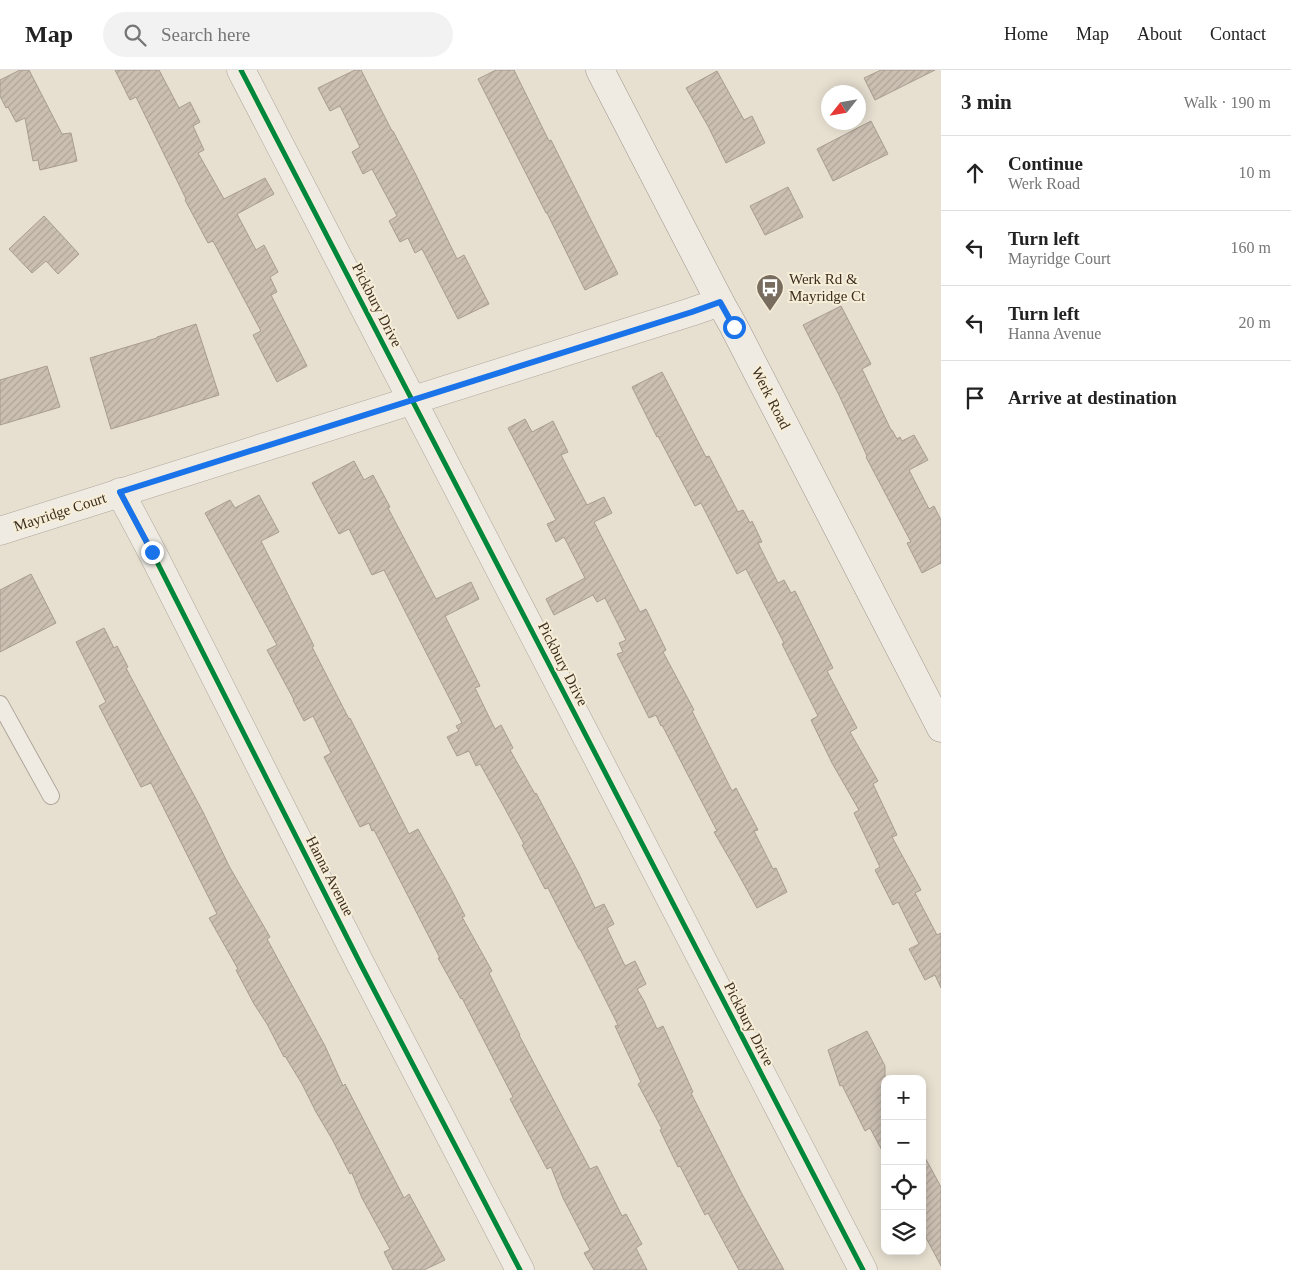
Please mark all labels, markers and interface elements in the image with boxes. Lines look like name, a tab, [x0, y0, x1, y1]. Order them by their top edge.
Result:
search box	[103, 12, 453, 57]
text: Map	[25, 21, 73, 47]
icon: search	[121, 21, 149, 49]
text: Search here	[161, 24, 250, 45]
text: Home	[1004, 24, 1048, 44]
text: Map	[1076, 24, 1109, 44]
text: About	[1137, 24, 1182, 44]
text: Contact	[1210, 24, 1266, 44]
north arrow	[821, 85, 866, 130]
text: 3 min	[961, 90, 1012, 114]
text: Walk · 190 m	[1184, 94, 1271, 111]
text: Continue	[1008, 153, 1083, 174]
icon: ahead	[961, 159, 989, 187]
text: 10 m	[1239, 164, 1271, 181]
text: Werk Road	[1008, 175, 1080, 192]
text: Turn left	[1008, 228, 1080, 249]
icon: left	[961, 234, 989, 262]
text: 160 m	[1231, 239, 1271, 256]
text: Mayridge Court	[1008, 250, 1111, 267]
street label: Pickbury Drive	[349, 260, 405, 350]
place label: Werk Rd & Mayridge Ct	[789, 271, 866, 304]
bus stop icon: Werk Rd & Mayridge Ct	[755, 273, 785, 312]
text: Turn left	[1008, 303, 1080, 324]
icon: left	[961, 309, 989, 337]
text: 20 m	[1239, 314, 1271, 331]
route start	[723, 316, 746, 339]
text: Hanna Avenue	[1008, 325, 1101, 342]
street label: Werk Road	[749, 364, 794, 432]
icon: arrive	[961, 384, 989, 412]
text: Arrive at destination	[1008, 387, 1177, 408]
street label: Mayridge Court	[12, 489, 109, 534]
route end	[141, 541, 164, 564]
street label: Pickbury Drive	[535, 619, 591, 709]
street label: Hanna Avenue	[303, 833, 357, 919]
street label: Pickbury Drive	[721, 979, 777, 1069]
map controls	[881, 1075, 926, 1255]
button: +	[881, 1075, 926, 1120]
button: −	[881, 1120, 926, 1165]
button: locate	[881, 1165, 926, 1210]
button: layers	[881, 1210, 926, 1255]

